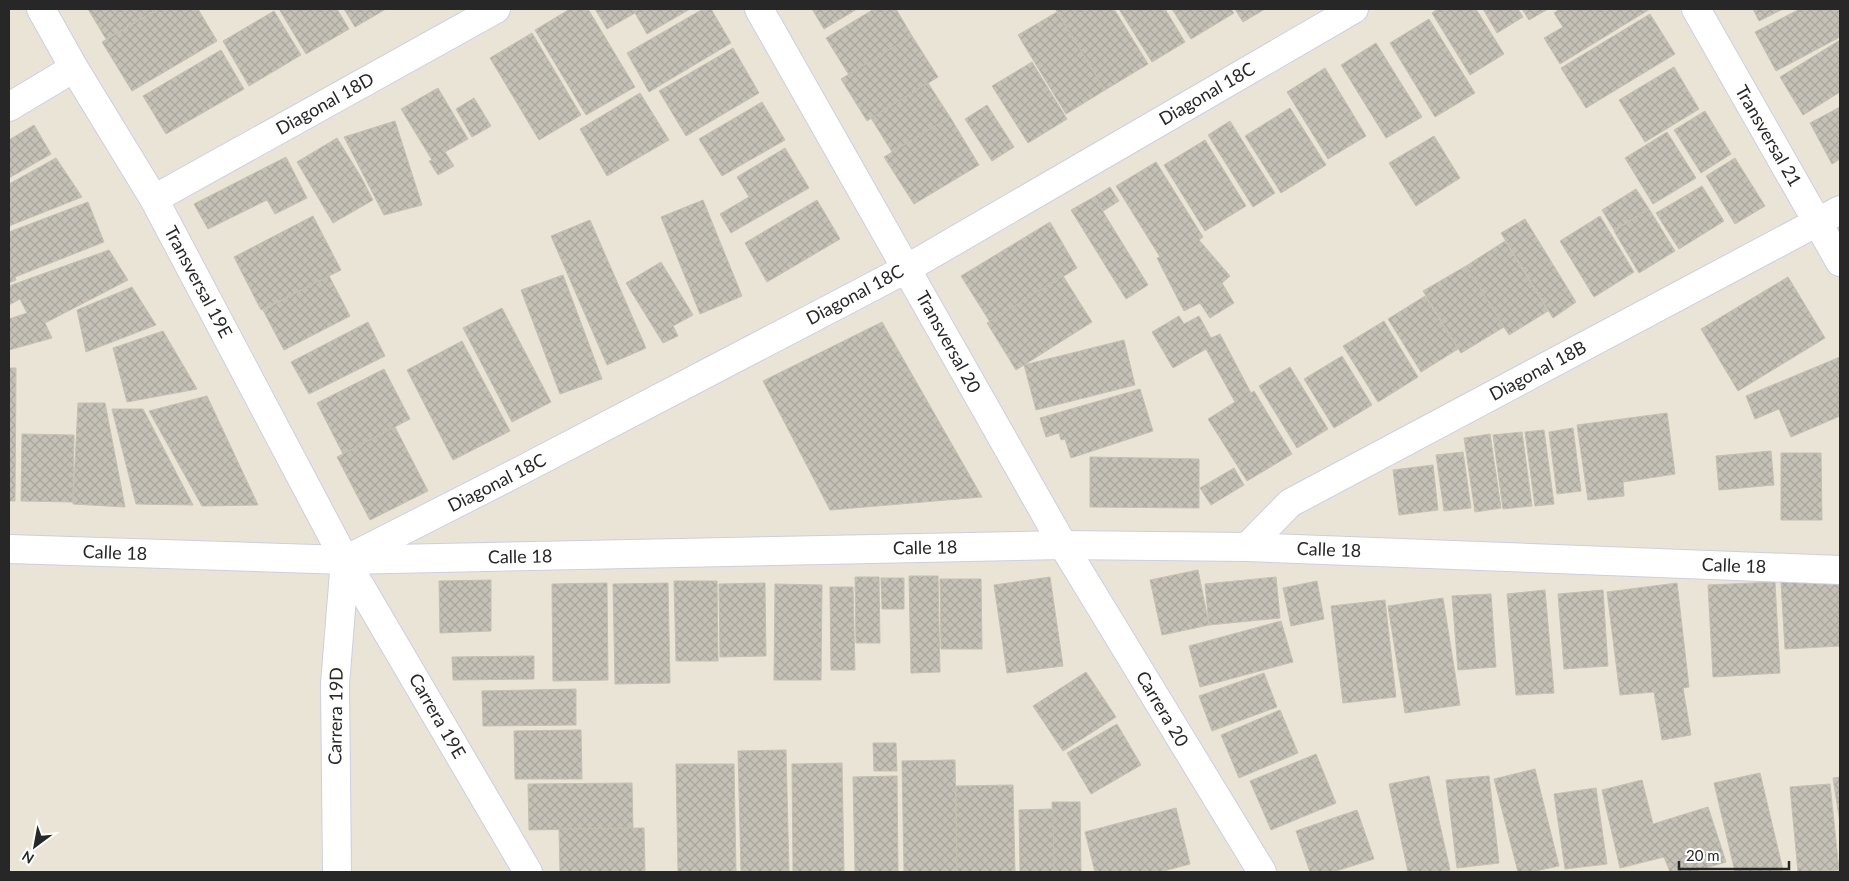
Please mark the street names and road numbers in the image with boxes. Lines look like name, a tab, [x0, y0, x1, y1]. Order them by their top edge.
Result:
street label: Diagonal 18C	[1155, 57, 1258, 129]
street label: Diagonal 18D	[272, 67, 377, 139]
street label: Transversal 21	[1731, 81, 1807, 190]
street label: Transversal 19E	[160, 222, 238, 341]
street label: Diagonal 18C	[802, 259, 907, 329]
street label: Transversal 20	[912, 287, 986, 396]
street label: Diagonal 18B	[1485, 335, 1590, 405]
street label: Diagonal 18C	[444, 448, 549, 516]
street label: Calle 18	[893, 535, 957, 559]
street label: Calle 18	[1296, 537, 1362, 561]
street label: Calle 18	[82, 540, 148, 564]
street label: Calle 18	[488, 544, 552, 568]
street label: Calle 18	[1701, 553, 1767, 577]
street label: Carrera 19D	[323, 667, 347, 765]
street label: Carrera 20	[1132, 667, 1194, 750]
street label: Carrera 19E	[405, 669, 471, 762]

